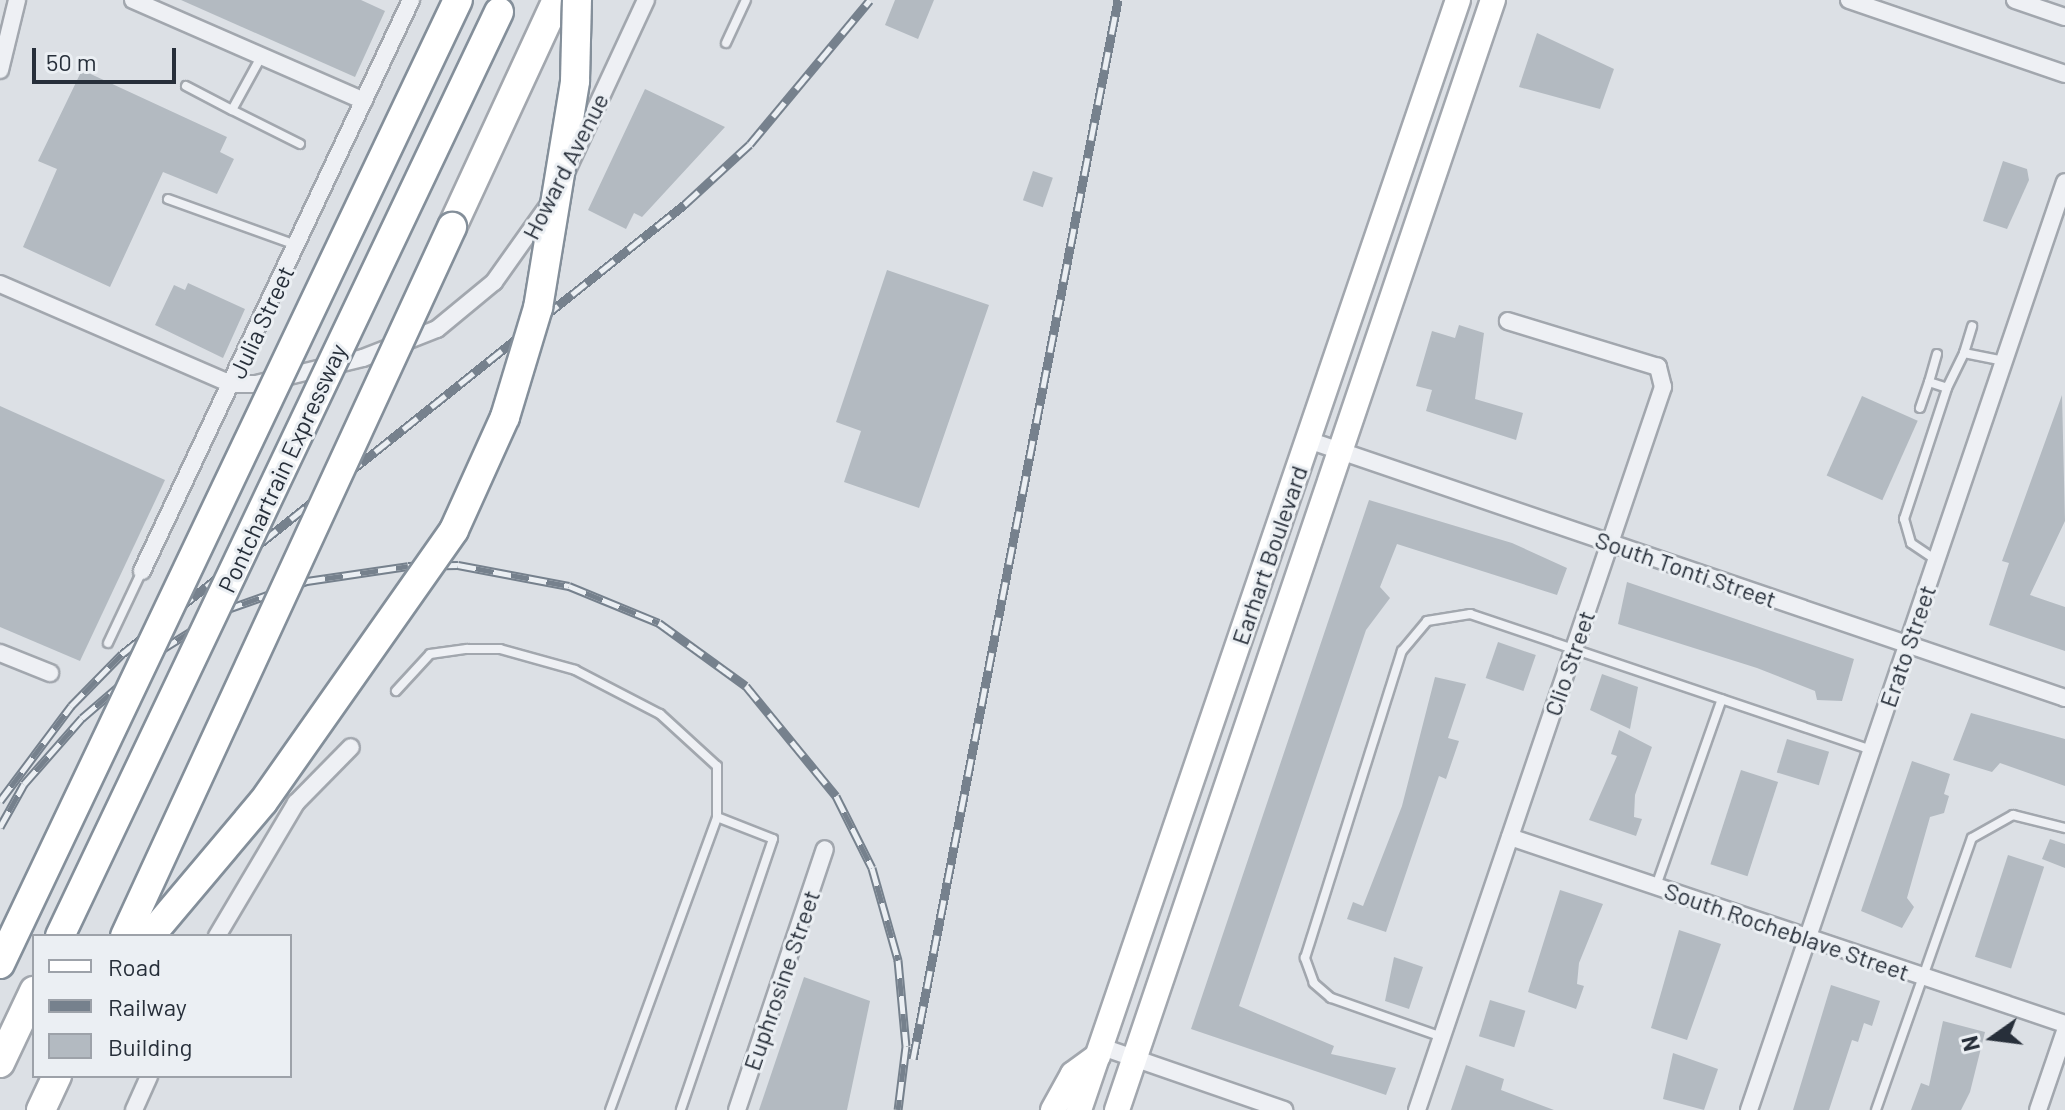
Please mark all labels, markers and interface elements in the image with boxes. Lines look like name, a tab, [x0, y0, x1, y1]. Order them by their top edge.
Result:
scale bar	[36, 32, 180, 82]
text: 50 m	[46, 47, 97, 76]
street label: Howard Avenue	[516, 88, 614, 244]
street label: Julia Street	[222, 261, 300, 383]
street label: Pontchartrain Expressway	[212, 339, 352, 597]
street label: Earhart Boulevard	[1225, 462, 1313, 648]
street label: South Tonti Street	[1592, 525, 1780, 613]
street label: Erato Street	[1873, 581, 1941, 711]
street label: Clio Street	[1538, 606, 1600, 720]
street label: South Rocheblave Street	[1661, 876, 1913, 986]
street label: Euphrosine Street	[737, 886, 825, 1074]
legend	[32, 934, 292, 1078]
text: Road	[108, 952, 161, 981]
text: Railway	[108, 992, 187, 1021]
north arrow	[1953, 998, 2033, 1078]
text: Building	[108, 1032, 192, 1061]
text: N	[1955, 1034, 1984, 1054]

